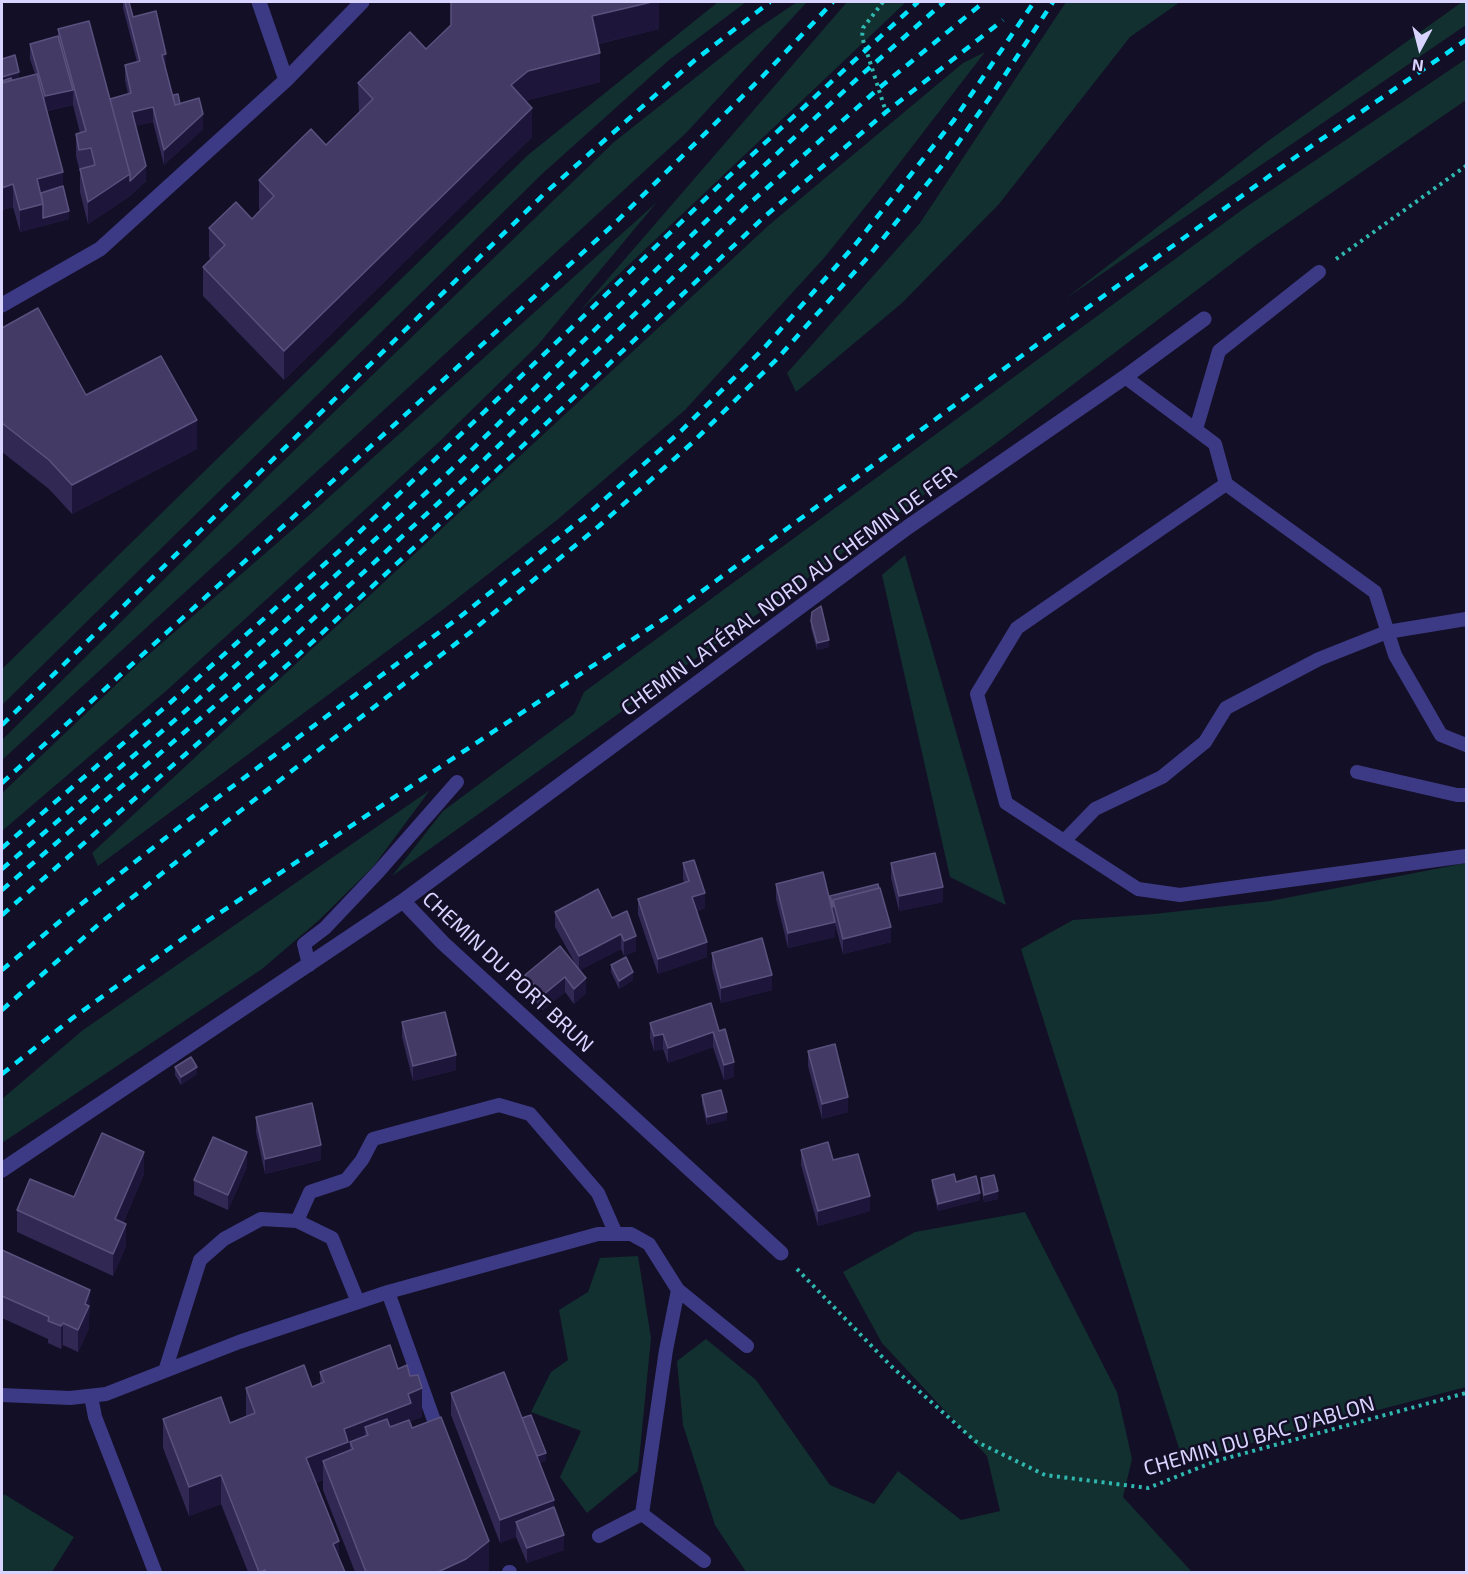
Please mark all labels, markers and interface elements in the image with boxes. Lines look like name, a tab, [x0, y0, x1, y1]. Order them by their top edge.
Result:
north arrow	[1390, 18, 1450, 78]
text: N	[1411, 56, 1425, 76]
street label: CHEMIN LATÉRAL NORD AU CHEMIN DE FER	[616, 461, 962, 721]
street label: CHEMIN DU PORT BRUN	[417, 886, 599, 1058]
street label: CHEMIN DU BAC D'ABLON	[1140, 1391, 1378, 1481]

